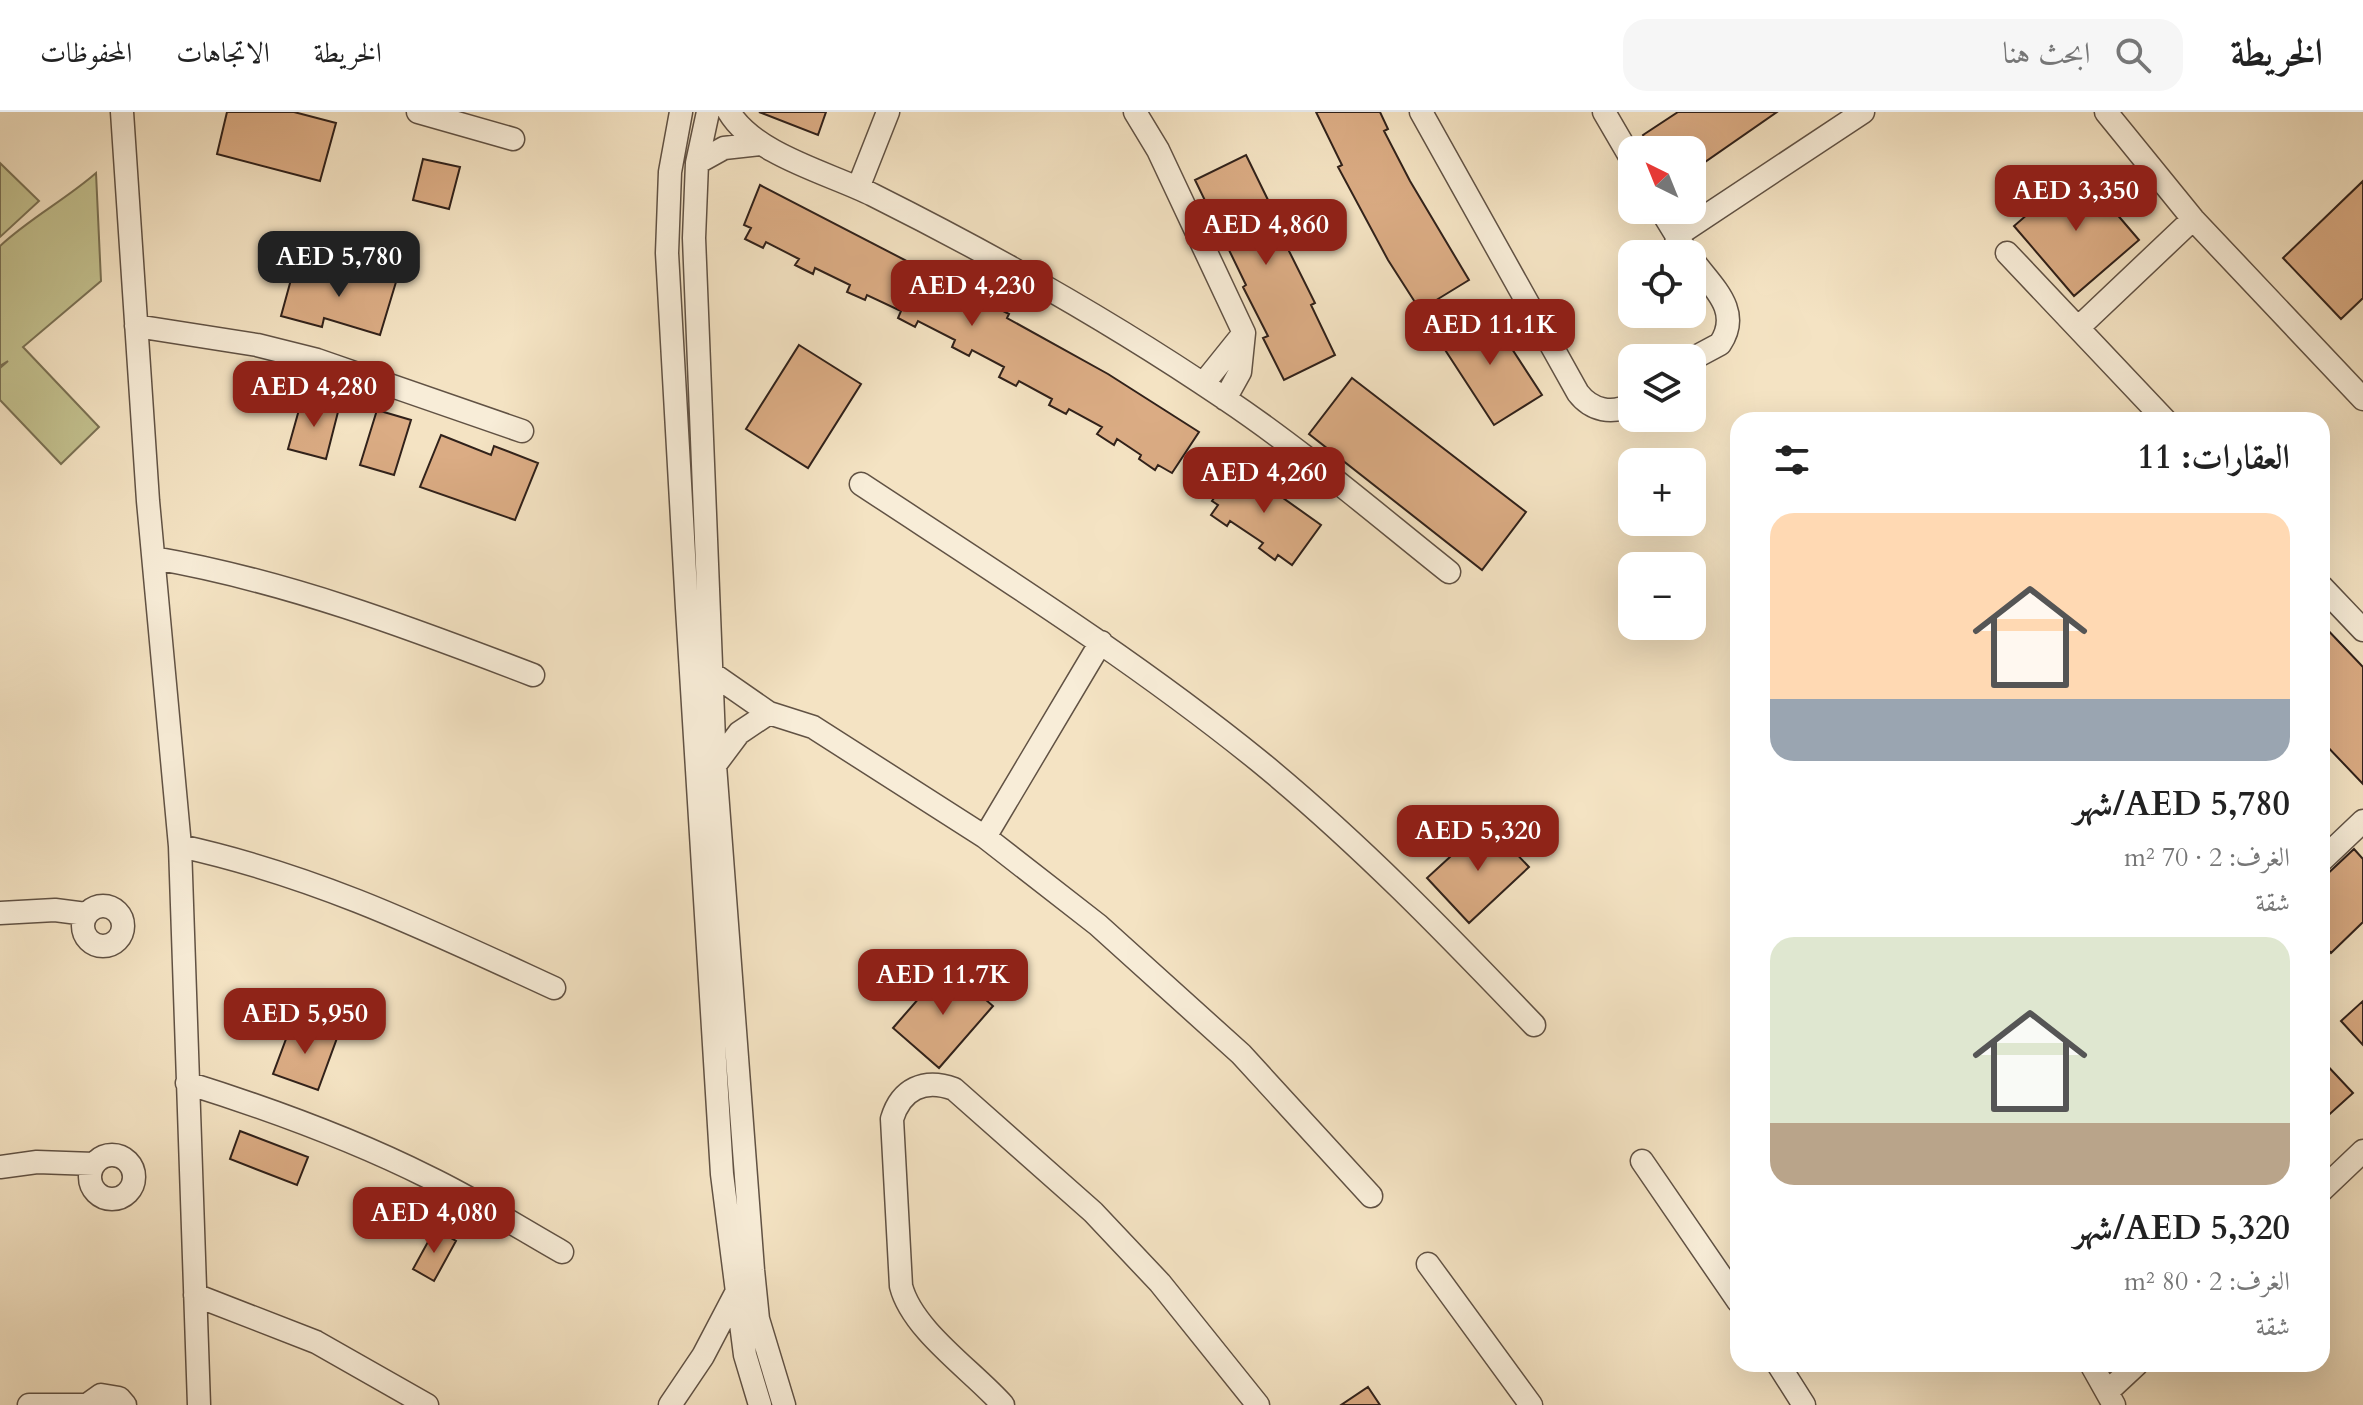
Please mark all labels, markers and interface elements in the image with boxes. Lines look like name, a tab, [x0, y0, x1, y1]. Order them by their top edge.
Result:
search box	[1623, 19, 2183, 91]
text: الخريطة	[2231, 27, 2323, 79]
text: ابحث هنا	[2002, 33, 2091, 74]
icon: search	[2111, 33, 2155, 77]
text: المحفوظات	[40, 34, 132, 72]
text: الاتجاهات	[176, 34, 270, 72]
text: الخريطة	[314, 34, 382, 72]
north arrow	[1618, 136, 1706, 224]
map controls	[1618, 136, 1706, 640]
pin: AED 3,350	[1984, 165, 2168, 233]
text: AED 3,350	[2013, 173, 2139, 208]
pin: AED 4,860	[1174, 199, 1358, 267]
text: AED 4,860	[1203, 207, 1329, 242]
pin: AED 5,780	[247, 231, 431, 299]
text: AED 5,780	[276, 239, 402, 274]
button: locate	[1618, 240, 1706, 328]
pin: AED 4,230	[880, 260, 1064, 328]
text: AED 4,230	[909, 268, 1035, 303]
pin: AED 11.1K	[1398, 299, 1582, 367]
text: AED 11.1K	[1423, 307, 1557, 342]
button: layers	[1618, 344, 1706, 432]
pin: AED 4,280	[222, 361, 406, 429]
text: AED 4,280	[251, 369, 377, 404]
text: العقارات: 11	[2137, 434, 2290, 480]
icon: filters	[1770, 438, 1814, 482]
pin: AED 4,260	[1172, 447, 1356, 515]
button: +	[1618, 448, 1706, 536]
text: AED 4,260	[1201, 455, 1327, 490]
button: −	[1618, 552, 1706, 640]
icon: home	[1958, 565, 2102, 709]
text: AED 5,780/شهر	[2074, 781, 2290, 827]
pin: AED 5,320	[1386, 805, 1570, 873]
text: AED 5,320	[1415, 813, 1541, 848]
text: الغرف: 2 · 70 m²	[2124, 840, 2290, 875]
text: شقة	[2256, 885, 2290, 920]
pin: AED 11.7K	[851, 949, 1035, 1017]
text: AED 11.7K	[876, 957, 1010, 992]
pin: AED 5,950	[213, 988, 397, 1056]
icon: home	[1958, 989, 2102, 1133]
text: AED 5,950	[242, 996, 368, 1031]
pin: AED 4,080	[342, 1187, 526, 1255]
text: AED 4,080	[371, 1195, 497, 1230]
text: AED 5,320/شهر	[2074, 1205, 2290, 1251]
text: الغرف: 2 · 80 m²	[2124, 1264, 2290, 1299]
text: شقة	[2256, 1309, 2290, 1344]

